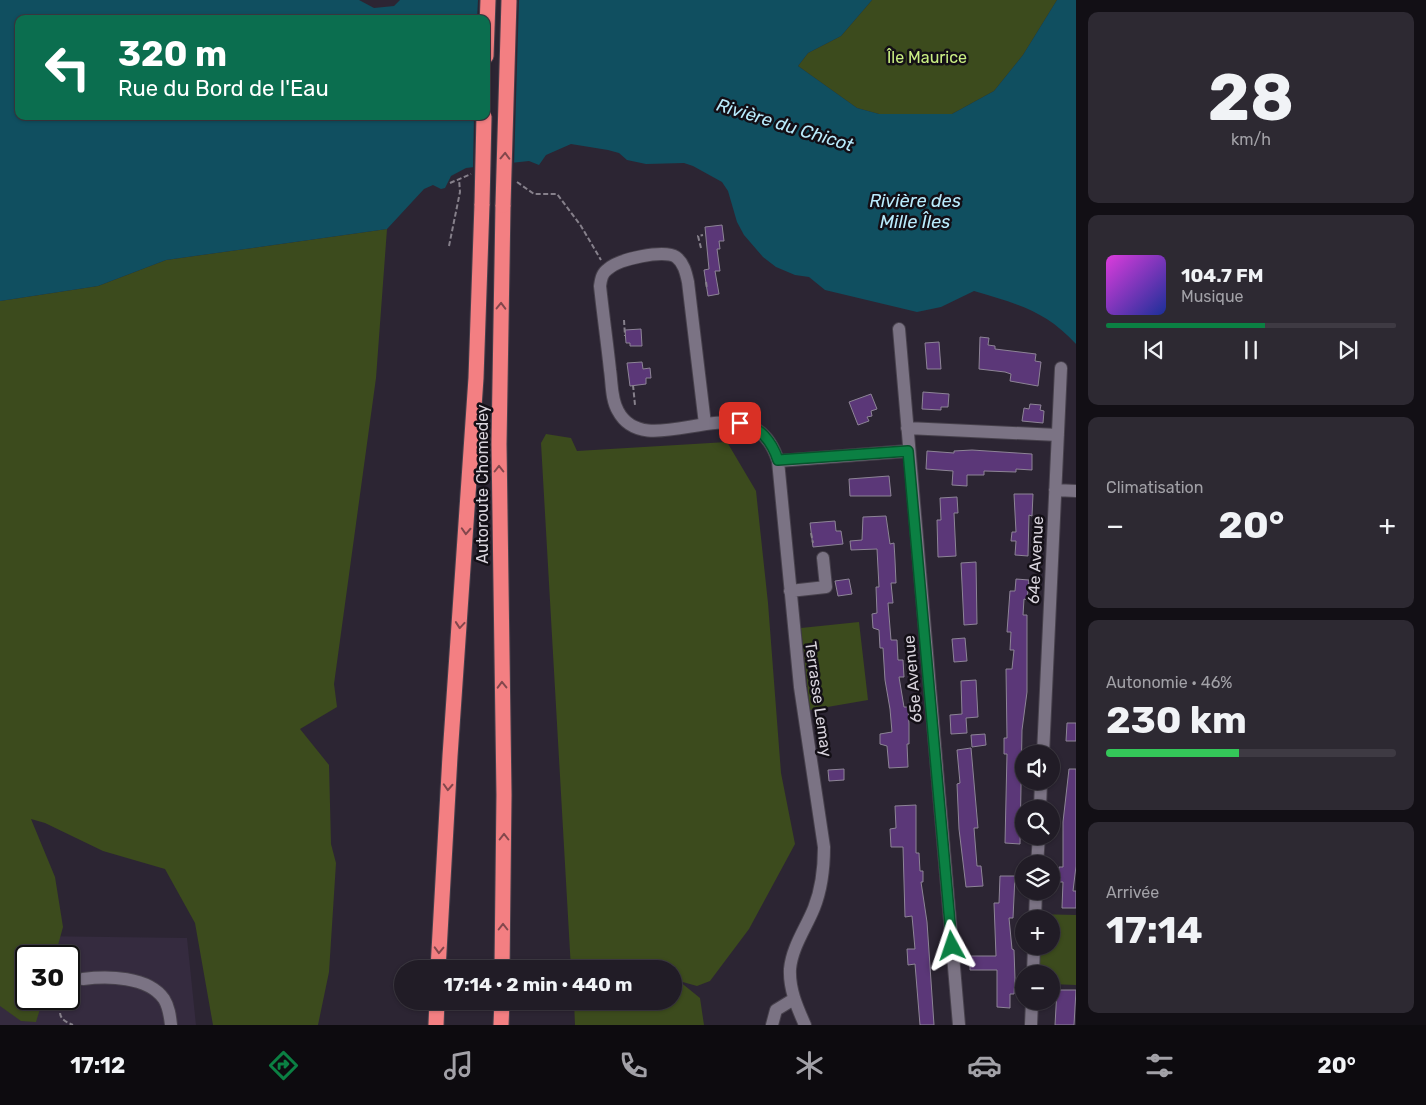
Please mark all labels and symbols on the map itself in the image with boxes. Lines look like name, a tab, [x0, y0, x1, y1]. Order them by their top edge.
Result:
park label: Île Maurice	[886, 48, 967, 67]
water label: Rivière du Chicot	[714, 94, 857, 157]
one-way arrow	[499, 152, 510, 160]
water label: Rivière des Mille Îles	[869, 190, 961, 233]
one-way arrow	[496, 302, 506, 310]
pin	[719, 402, 761, 444]
street label: Autoroute Chomedey	[473, 404, 492, 564]
one-way arrow	[494, 464, 504, 472]
street label: 64e Avenue	[1024, 516, 1047, 605]
one-way arrow	[461, 528, 472, 536]
one-way arrow	[454, 621, 465, 629]
street label: 65e Avenue	[899, 634, 926, 723]
street label: Terrasse Lemay	[801, 640, 836, 758]
one-way arrow	[497, 681, 507, 689]
one-way arrow	[443, 784, 454, 792]
one-way arrow	[498, 833, 509, 841]
position arrow	[925, 919, 977, 971]
one-way arrow	[498, 923, 508, 931]
speed limit sign: 30	[15, 945, 80, 1010]
one-way arrow	[434, 946, 445, 954]

